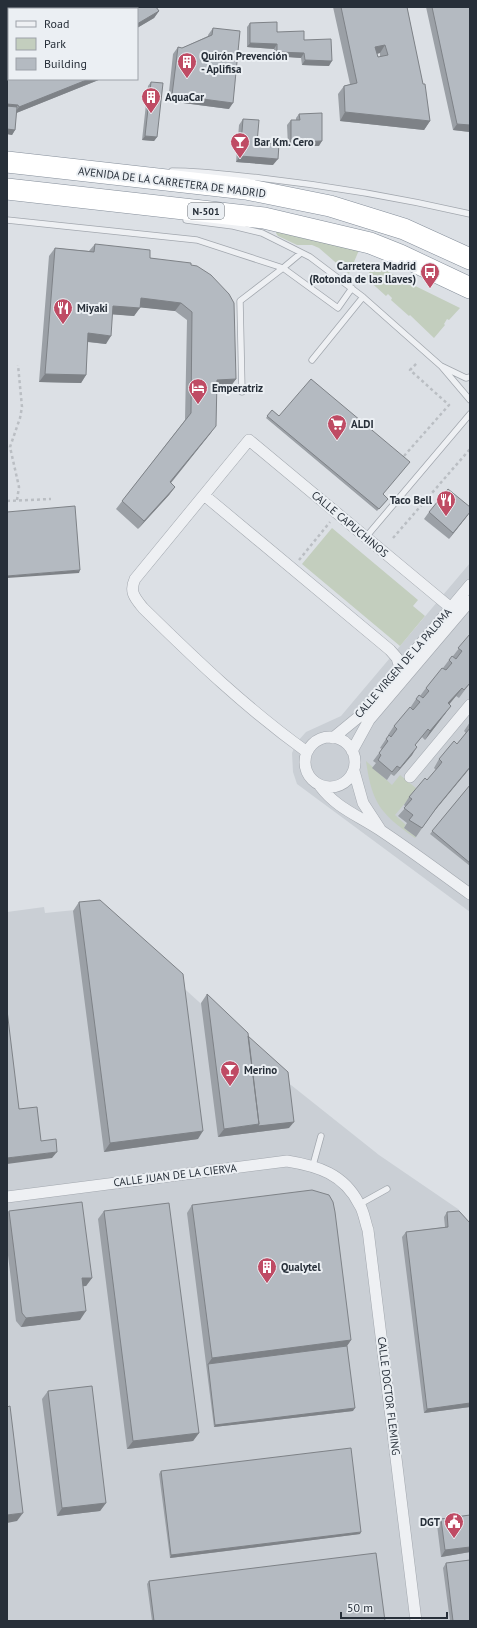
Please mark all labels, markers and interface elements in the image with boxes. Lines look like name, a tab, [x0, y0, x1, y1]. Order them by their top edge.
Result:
legend	[8, 8, 138, 80]
text: Road	[44, 16, 69, 31]
text: Park	[44, 36, 66, 51]
place label: Quirón Prevención - Aplifisa	[201, 49, 287, 76]
building icon: Quirón Prevención - Aplifisa	[176, 51, 198, 79]
text: Building	[44, 56, 87, 71]
building icon: AquaCar	[140, 86, 162, 114]
place label: AquaCar	[165, 90, 204, 104]
bar icon: Bar Km. Cero	[229, 131, 251, 159]
place label: Bar Km. Cero	[254, 135, 314, 149]
street label: AVENIDA DE LA CARRETERA DE MADRID	[77, 164, 267, 200]
road number: N-501	[188, 203, 224, 219]
place label: Carretera Madrid (Rotonda de las llaves)	[309, 259, 416, 286]
bus stop icon: Carretera Madrid (Rotonda de las llaves)	[419, 261, 441, 289]
restaurant icon: Miyaki	[52, 297, 74, 325]
place label: Miyaki	[77, 301, 108, 315]
hotel icon: Emperatriz	[187, 377, 209, 405]
place label: Emperatriz	[212, 381, 263, 395]
supermarket icon: ALDI	[326, 413, 348, 441]
place label: ALDI	[351, 417, 374, 431]
street label: CALLE CAPUCHINOS	[309, 488, 391, 560]
restaurant icon: Taco Bell	[435, 489, 457, 517]
place label: Taco Bell	[390, 493, 433, 507]
street label: CALLE VIRGEN DE LA PALOMA	[351, 605, 455, 721]
bar icon: Merino	[219, 1059, 241, 1087]
place label: Merino	[244, 1063, 277, 1077]
street label: CALLE JUAN DE LA CIERVA	[113, 1160, 238, 1190]
building icon: Qualytel	[256, 1256, 278, 1284]
place label: Qualytel	[281, 1260, 321, 1274]
street label: CALLE DOCTOR FLEMING	[375, 1336, 403, 1456]
public building icon: DGT	[443, 1511, 465, 1539]
place label: DGT	[420, 1515, 441, 1529]
scale bar	[341, 1594, 447, 1620]
text: 50 m	[347, 1600, 373, 1615]

